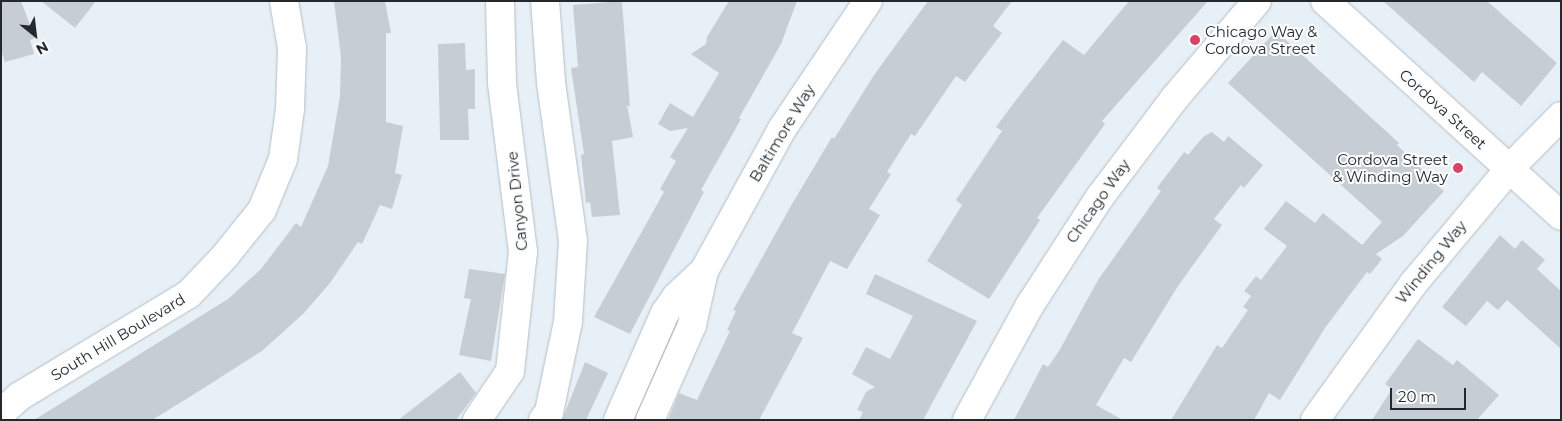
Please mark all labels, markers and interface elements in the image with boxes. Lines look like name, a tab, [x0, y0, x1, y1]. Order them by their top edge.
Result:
north arrow	[10, 10, 60, 60]
place label: Chicago Way & Cordova Street	[1205, 22, 1317, 57]
marker: Chicago Way & Cordova Street	[1189, 34, 1201, 46]
text: N	[33, 38, 52, 59]
street label: Cordova Street	[1396, 65, 1490, 153]
street label: Baltimore Way	[746, 81, 818, 185]
street label: Canyon Drive	[503, 150, 531, 252]
place label: Cordova Street & Winding Way	[1332, 150, 1448, 185]
street label: Chicago Way	[1062, 156, 1134, 246]
marker: Cordova Street & Winding Way	[1452, 162, 1464, 174]
street label: Winding Way	[1392, 217, 1470, 307]
street label: South Hill Boulevard	[48, 290, 188, 384]
scale bar	[1392, 378, 1468, 410]
text: 20 m	[1398, 387, 1436, 406]

